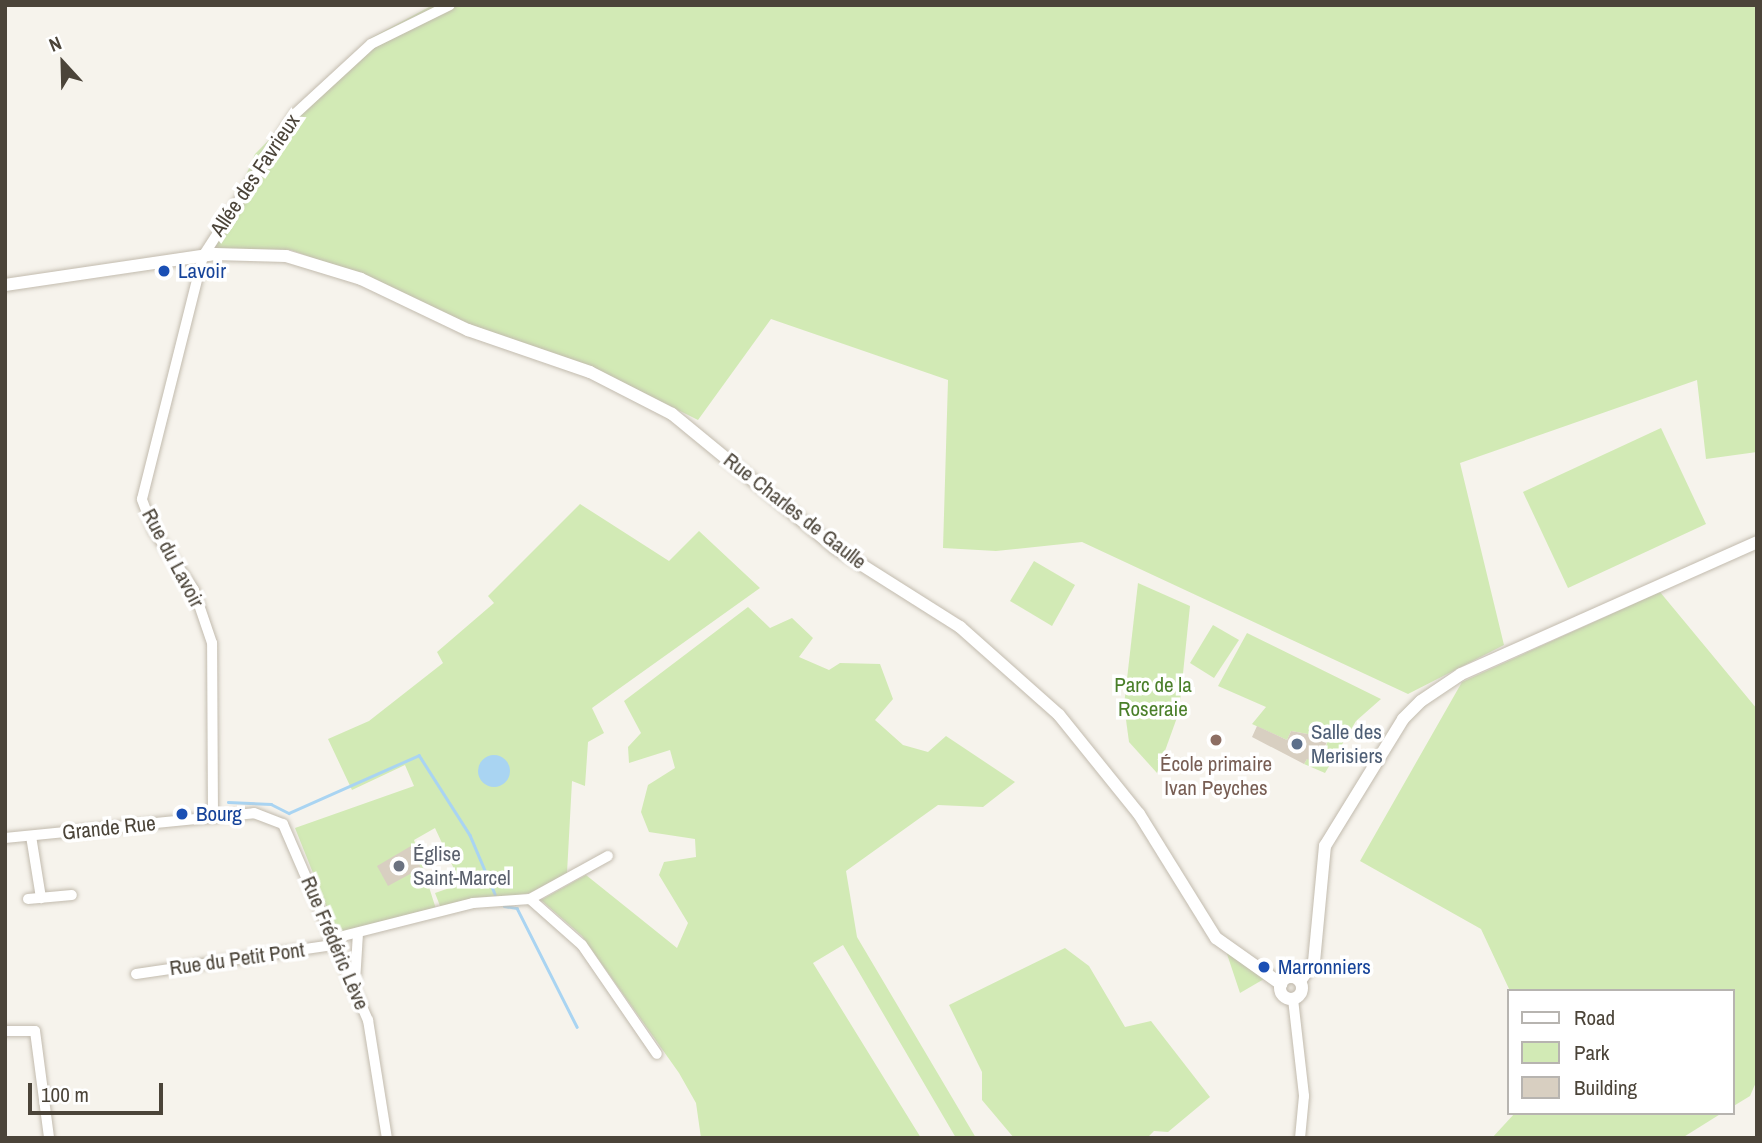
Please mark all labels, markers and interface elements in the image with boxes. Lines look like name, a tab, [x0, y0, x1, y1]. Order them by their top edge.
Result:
north arrow	[28, 28, 98, 98]
text: N	[45, 29, 65, 58]
street label: Allée des Favrieux	[205, 109, 305, 241]
place label: Lavoir	[178, 258, 226, 284]
marker: Lavoir	[156, 263, 172, 279]
street label: Rue Charles de Gaulle	[719, 447, 871, 575]
street label: Rue du Lavoir	[136, 504, 210, 612]
park label: Parc de la Roseraie	[1114, 672, 1192, 722]
place label: Salle des Merisiers	[1311, 719, 1383, 769]
marker: École primaire Ivan Peyches	[1208, 732, 1224, 748]
marker: Salle des Merisiers	[1289, 736, 1305, 752]
place label: École primaire Ivan Peyches	[1160, 751, 1272, 801]
place label: Bourg	[196, 801, 242, 827]
marker: Bourg	[174, 806, 190, 822]
street label: Grande Rue	[61, 811, 157, 845]
place label: Église Saint-Marcel	[413, 841, 511, 891]
marker: Église Saint-Marcel	[391, 858, 407, 874]
street label: Rue Frédéric Lève	[296, 872, 374, 1014]
street label: Rue du Petit Pont	[168, 937, 306, 981]
place label: Marronniers	[1278, 954, 1371, 980]
marker: Marronniers	[1256, 959, 1272, 975]
legend	[1506, 989, 1734, 1115]
text: Road	[1574, 1003, 1615, 1032]
text: Park	[1574, 1038, 1609, 1067]
scale bar	[32, 1070, 166, 1114]
text: Building	[1574, 1073, 1637, 1102]
text: 100 m	[41, 1080, 89, 1109]

